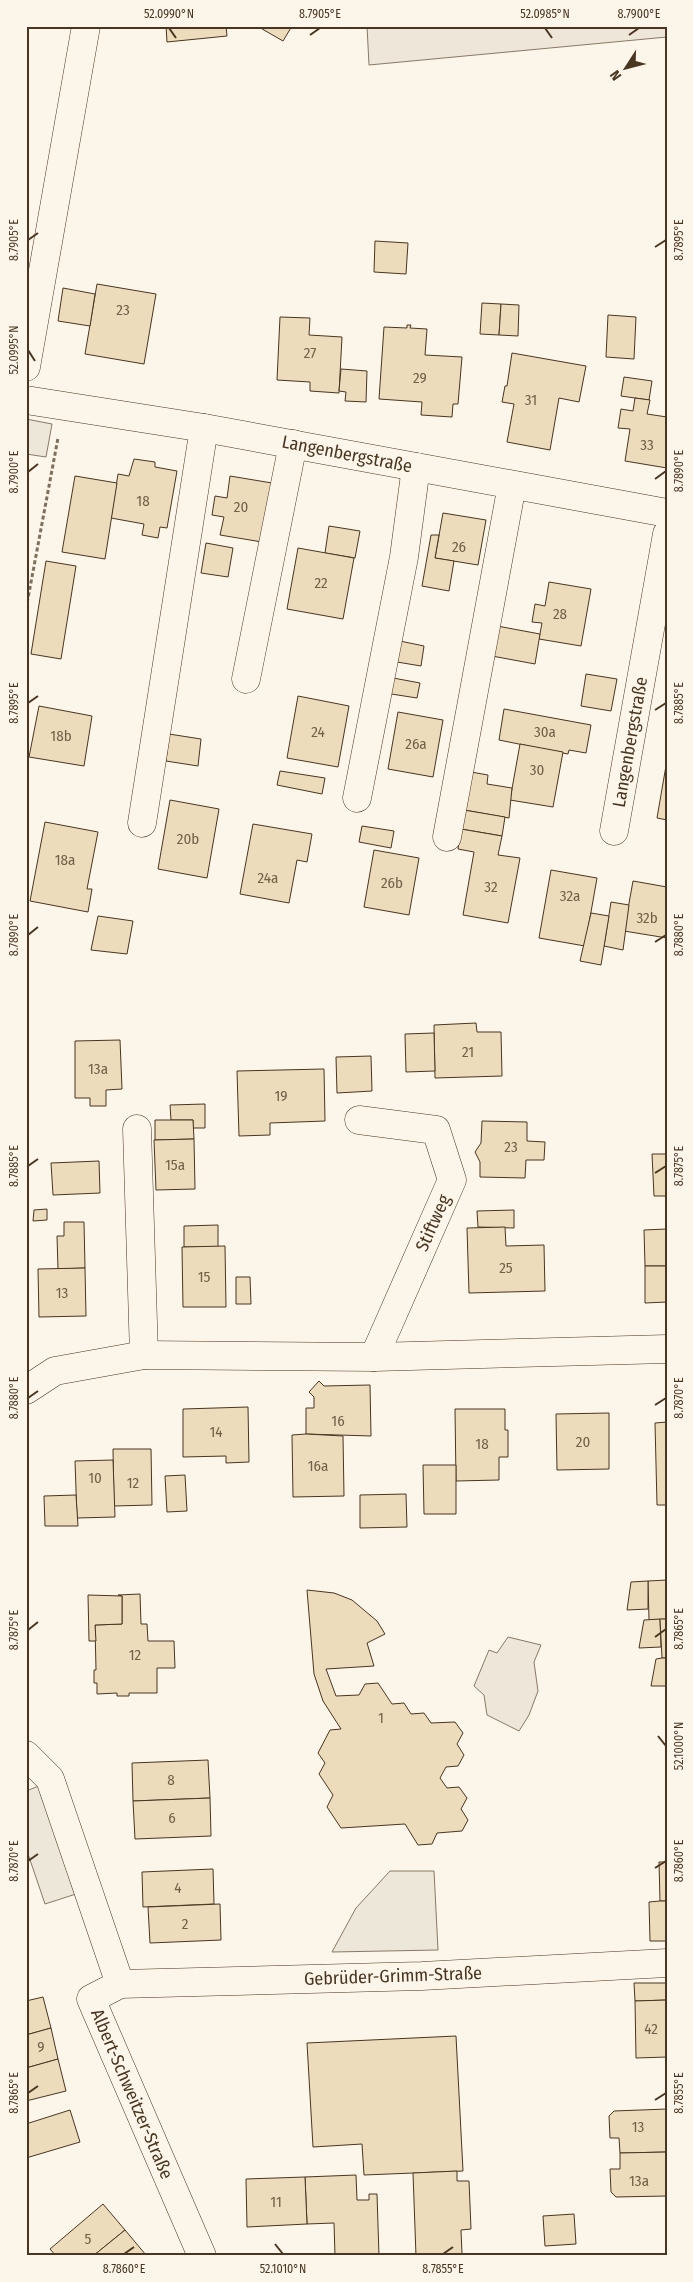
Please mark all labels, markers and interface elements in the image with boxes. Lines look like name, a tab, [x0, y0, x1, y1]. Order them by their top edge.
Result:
text: 52.0990°N	[144, 7, 194, 21]
text: 8.7905°E	[299, 7, 341, 21]
text: 52.0985°N	[520, 7, 570, 21]
text: 8.7900°E	[618, 7, 661, 21]
north arrow	[600, 42, 650, 92]
text: N	[607, 67, 625, 84]
text: 8.7905°E	[7, 219, 21, 261]
text: 8.7895°E	[672, 219, 686, 261]
house number: 23	[116, 301, 130, 319]
text: 52.0995°N	[7, 325, 21, 375]
house number: 27	[304, 344, 316, 362]
house number: 29	[413, 369, 427, 387]
house number: 31	[525, 391, 537, 409]
street label: Langenbergstraße	[280, 431, 414, 477]
house number: 33	[640, 436, 654, 454]
text: 8.7890°E	[672, 449, 686, 492]
text: 8.7900°E	[7, 450, 21, 493]
house number: 18	[136, 492, 150, 510]
house number: 20	[234, 498, 248, 516]
house number: 26	[452, 538, 466, 556]
house number: 22	[314, 574, 328, 592]
house number: 28	[553, 605, 567, 623]
street label: Langenbergstraße	[608, 675, 652, 809]
text: 8.7895°E	[7, 682, 21, 724]
text: 8.7885°E	[672, 682, 686, 724]
house number: 24	[311, 723, 325, 741]
house number: 30a	[534, 723, 556, 741]
house number: 18b	[50, 727, 72, 745]
house number: 26a	[405, 735, 427, 753]
house number: 30	[530, 761, 544, 779]
house number: 20b	[177, 830, 199, 848]
house number: 18a	[55, 851, 75, 869]
house number: 24a	[258, 869, 278, 887]
house number: 26b	[381, 874, 403, 892]
house number: 32	[484, 878, 498, 896]
house number: 32a	[560, 887, 580, 905]
house number: 32b	[636, 909, 658, 927]
text: 8.7890°E	[7, 913, 21, 956]
text: 8.7880°E	[672, 913, 686, 956]
house number: 21	[462, 1043, 474, 1061]
house number: 13a	[88, 1060, 108, 1078]
house number: 19	[274, 1087, 288, 1105]
house number: 23	[504, 1138, 518, 1156]
text: 8.7885°E	[7, 1145, 21, 1187]
text: 8.7875°E	[672, 1145, 686, 1186]
house number: 15a	[165, 1156, 185, 1174]
street label: Stiftweg	[411, 1191, 455, 1255]
house number: 25	[499, 1259, 513, 1277]
house number: 15	[198, 1268, 210, 1286]
house number: 13	[56, 1284, 69, 1302]
text: 8.7880°E	[7, 1376, 21, 1419]
text: 8.7870°E	[672, 1377, 686, 1419]
house number: 16	[331, 1412, 345, 1430]
house number: 14	[209, 1423, 223, 1441]
house number: 20	[576, 1433, 590, 1451]
house number: 18	[475, 1435, 489, 1453]
house number: 16a	[308, 1457, 328, 1475]
house number: 10	[88, 1469, 102, 1487]
house number: 12	[127, 1474, 140, 1492]
text: 8.7865°E	[672, 1608, 686, 1650]
text: 8.7875°E	[7, 1609, 21, 1650]
house number: 12	[129, 1646, 142, 1664]
house number: 1	[378, 1709, 384, 1727]
text: 52.1000°N	[672, 1722, 686, 1770]
house number: 8	[167, 1771, 175, 1789]
house number: 6	[168, 1809, 176, 1827]
text: 8.7860°E	[672, 1839, 686, 1882]
text: 8.7870°E	[7, 1840, 21, 1882]
house number: 4	[174, 1879, 182, 1897]
house number: 2	[182, 1915, 189, 1933]
street label: Gebrüder-Grimm-Straße	[304, 1962, 482, 1990]
street label: Albert-Schweitzer-Straße	[86, 2006, 178, 2182]
house number: 42	[644, 2020, 658, 2038]
house number: 9	[37, 2038, 45, 2056]
text: 8.7865°E	[7, 2072, 21, 2114]
text: 8.7855°E	[672, 2072, 686, 2114]
house number: 13	[632, 2118, 645, 2136]
house number: 13a	[629, 2172, 649, 2190]
house number: 11	[270, 2193, 282, 2211]
house number: 5	[85, 2230, 92, 2248]
text: 8.7860°E	[103, 2262, 146, 2276]
text: 52.1010°N	[260, 2262, 306, 2276]
text: 8.7855°E	[422, 2262, 464, 2276]

